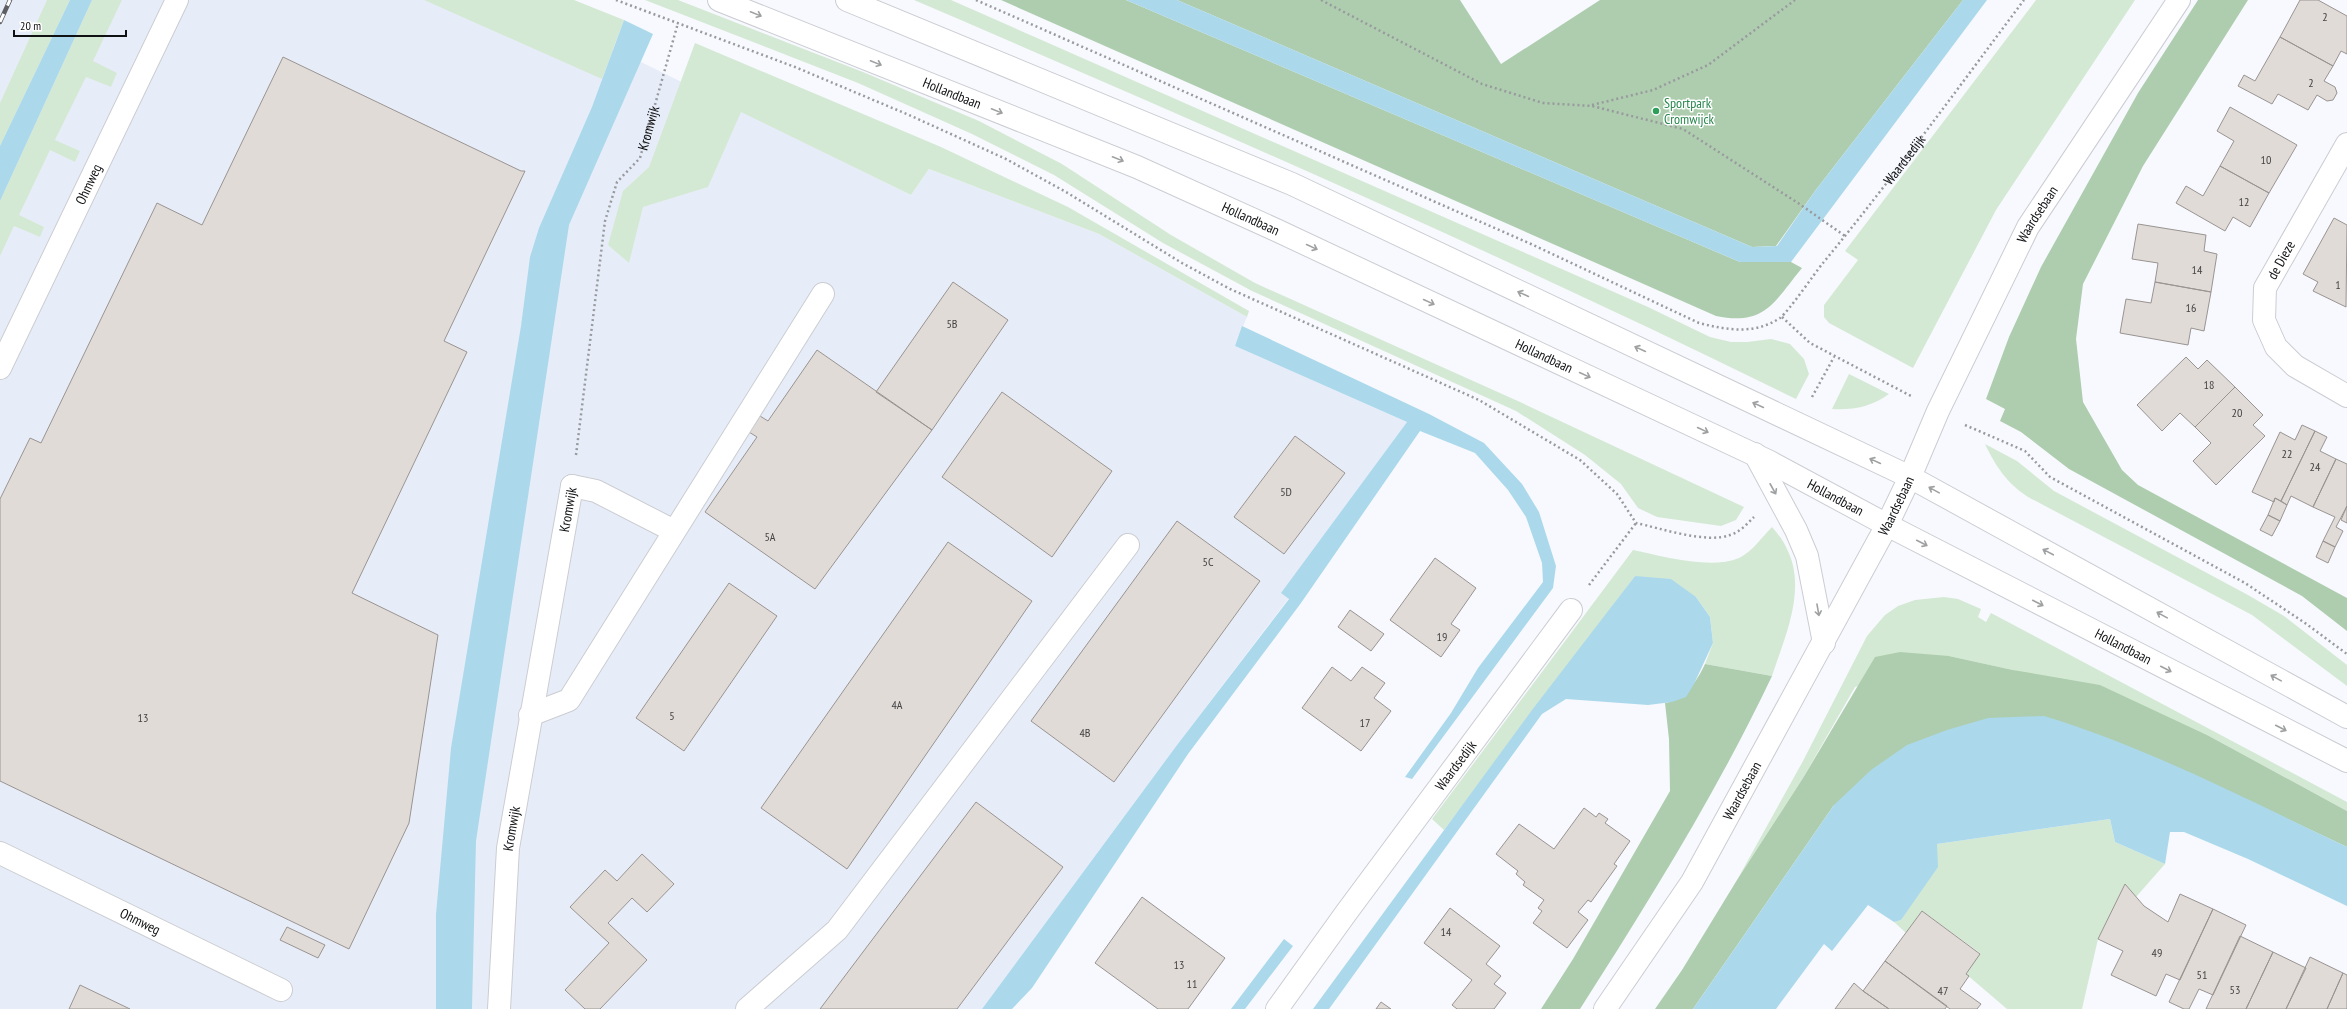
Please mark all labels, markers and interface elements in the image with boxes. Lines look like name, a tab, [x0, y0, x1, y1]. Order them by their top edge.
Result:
house number: 2	[2322, 9, 2328, 24]
one-way arrow	[749, 11, 761, 19]
scale bar	[14, 12, 126, 38]
text: 20 m	[20, 18, 41, 33]
one-way arrow	[870, 59, 882, 67]
street label: Hollandbaan	[920, 73, 984, 113]
house number: 2	[2308, 75, 2314, 90]
place label: Sportpark Cromwijck	[1664, 94, 1715, 128]
street label: Kromwijk	[634, 103, 663, 152]
marker: Sportpark Cromwijck	[1651, 106, 1661, 116]
one-way arrow	[991, 107, 1003, 115]
street label: Waardsedijk	[1880, 131, 1929, 188]
house number: 10	[2261, 152, 2271, 167]
one-way arrow	[1111, 155, 1123, 163]
street label: Ohmweg	[71, 161, 106, 207]
street label: Waardsebaan	[2013, 182, 2062, 246]
house number: 12	[2239, 194, 2249, 209]
street label: Hollandbaan	[1219, 198, 1282, 239]
street label: de Dieze	[2263, 237, 2299, 283]
one-way arrow	[1305, 244, 1317, 251]
house number: 14	[2192, 262, 2203, 277]
house number: 1	[2335, 277, 2341, 292]
one-way arrow	[1517, 290, 1529, 297]
one-way arrow	[1423, 299, 1435, 306]
house number: 16	[2186, 300, 2196, 315]
house number: 5B	[946, 316, 958, 331]
street label: Hollandbaan	[1513, 335, 1576, 377]
one-way arrow	[1635, 345, 1647, 352]
one-way arrow	[1579, 372, 1591, 379]
house number: 18	[2204, 377, 2214, 392]
one-way arrow	[1752, 401, 1764, 408]
house number: 20	[2232, 405, 2242, 420]
one-way arrow	[1697, 427, 1709, 434]
house number: 22	[2282, 446, 2292, 461]
one-way arrow	[1869, 457, 1881, 464]
house number: 24	[2310, 459, 2321, 474]
street label: Waardsebaan	[1874, 473, 1918, 539]
street label: Hollandbaan	[1804, 475, 1867, 520]
one-way arrow	[1770, 483, 1777, 495]
house number: 5D	[1280, 484, 1292, 499]
street label: Kromwijk	[555, 485, 581, 533]
one-way arrow	[1928, 486, 1940, 494]
house number: 5A	[764, 529, 776, 544]
one-way arrow	[1916, 540, 1928, 547]
one-way arrow	[2042, 548, 2054, 556]
house number: 5C	[1203, 554, 1214, 569]
one-way arrow	[2031, 600, 2043, 607]
one-way arrow	[1814, 603, 1822, 616]
one-way arrow	[2156, 611, 2168, 618]
street label: Hollandbaan	[2092, 624, 2155, 668]
house number: 19	[1437, 629, 1447, 644]
one-way arrow	[2159, 666, 2171, 673]
one-way arrow	[2270, 673, 2282, 681]
house number: 4A	[891, 697, 903, 712]
house number: 5	[669, 708, 675, 723]
house number: 13	[138, 710, 148, 725]
house number: 17	[1360, 715, 1370, 730]
house number: 4B	[1079, 725, 1091, 740]
one-way arrow	[2275, 725, 2287, 732]
street label: Waardsedijk	[1431, 736, 1480, 794]
street label: Waardsebaan	[1719, 758, 1765, 823]
street label: Kromwijk	[499, 804, 524, 852]
street label: Ohmweg	[117, 904, 163, 939]
house number: 14	[1441, 924, 1452, 939]
house number: 49	[2152, 945, 2162, 960]
house number: 13	[1174, 957, 1184, 972]
house number: 51	[2197, 967, 2207, 982]
house number: 11	[1187, 976, 1197, 991]
house number: 53	[2230, 982, 2240, 997]
house number: 47	[1938, 983, 1948, 998]

